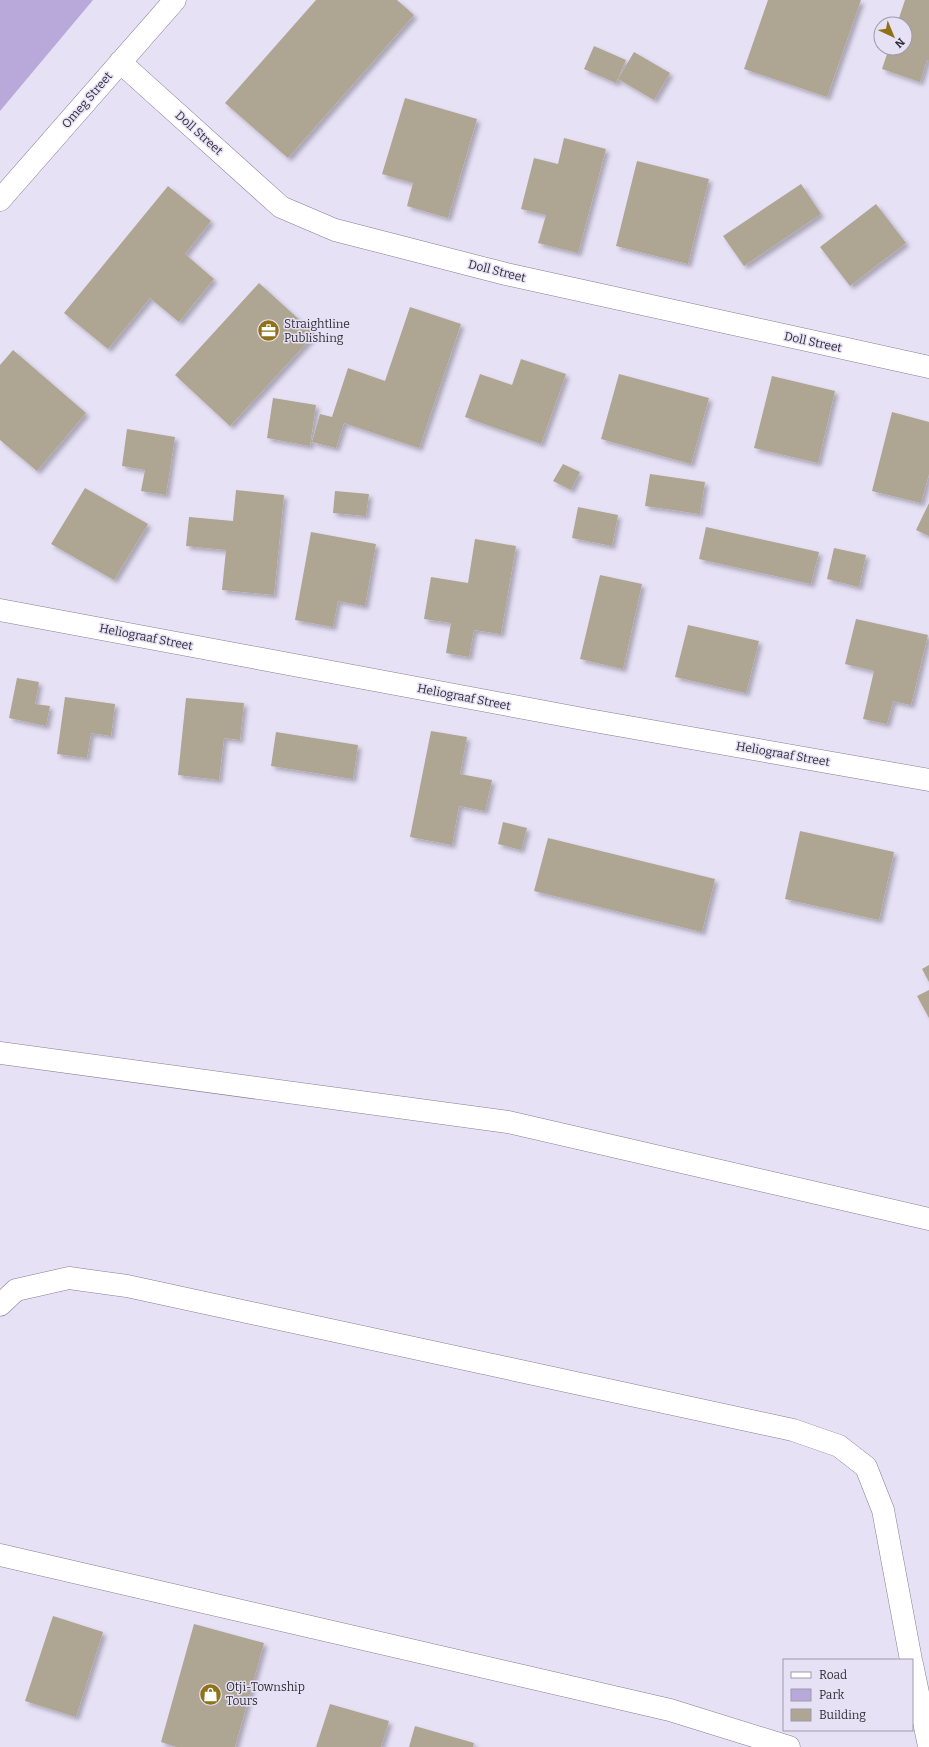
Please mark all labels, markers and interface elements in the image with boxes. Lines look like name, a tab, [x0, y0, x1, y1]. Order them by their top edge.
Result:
north arrow	[873, 16, 913, 56]
text: N	[892, 35, 907, 51]
street label: Omeg Street	[59, 69, 116, 131]
street label: Doll Street	[173, 108, 226, 158]
street label: Doll Street	[467, 257, 528, 285]
place label: Straightline Publishing	[284, 317, 350, 345]
office icon: Straightline Publishing	[256, 318, 282, 344]
street label: Doll Street	[783, 329, 844, 355]
street label: Heliograaf Street	[98, 621, 195, 653]
street label: Heliograaf Street	[416, 681, 513, 713]
street label: Heliograaf Street	[735, 739, 832, 769]
legend	[783, 1659, 913, 1731]
text: Road	[819, 1668, 847, 1682]
place label: Otji-Township Tours	[226, 1680, 305, 1708]
shop icon: Otji-Township Tours	[198, 1681, 224, 1707]
text: Park	[819, 1688, 845, 1702]
text: Building	[819, 1708, 866, 1722]

